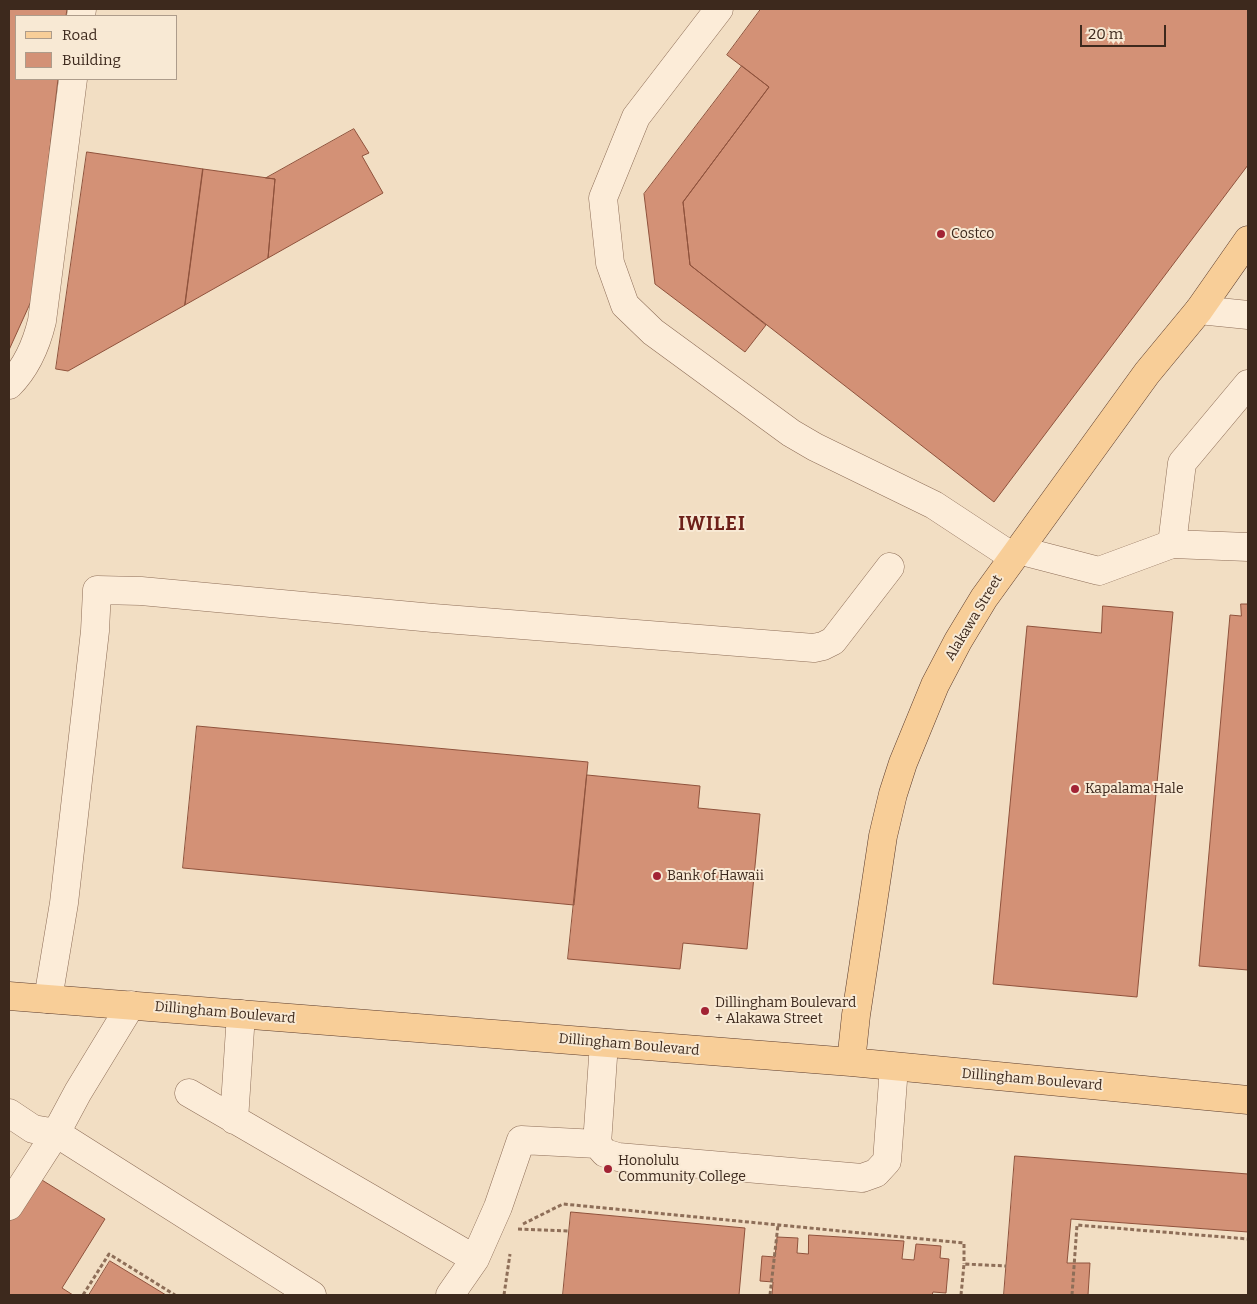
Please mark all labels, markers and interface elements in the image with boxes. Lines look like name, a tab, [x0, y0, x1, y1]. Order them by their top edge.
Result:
legend	[15, 15, 178, 80]
scale bar	[1082, 15, 1168, 47]
text: 20 m	[1088, 25, 1123, 43]
text: Road	[62, 26, 97, 44]
text: Building	[62, 51, 121, 69]
place label: Costco	[951, 226, 994, 242]
marker: Costco	[935, 228, 947, 240]
district label: IWILEI	[677, 514, 747, 536]
street label: Alakawa Street	[942, 572, 1006, 664]
place label: Kapalama Hale	[1085, 781, 1184, 797]
marker: Kapalama Hale	[1069, 783, 1081, 795]
place label: Bank of Hawaii	[667, 868, 764, 884]
marker: Bank of Hawaii	[651, 870, 663, 882]
place label: Dillingham Boulevard + Alakawa Street	[715, 995, 856, 1028]
street label: Dillingham Boulevard	[154, 998, 296, 1028]
marker: Dillingham Boulevard + Alakawa Street	[699, 1005, 711, 1017]
street label: Dillingham Boulevard	[558, 1030, 700, 1060]
street label: Dillingham Boulevard	[961, 1065, 1103, 1095]
place label: Honolulu Community College	[618, 1153, 746, 1186]
marker: Honolulu Community College	[602, 1163, 614, 1175]

